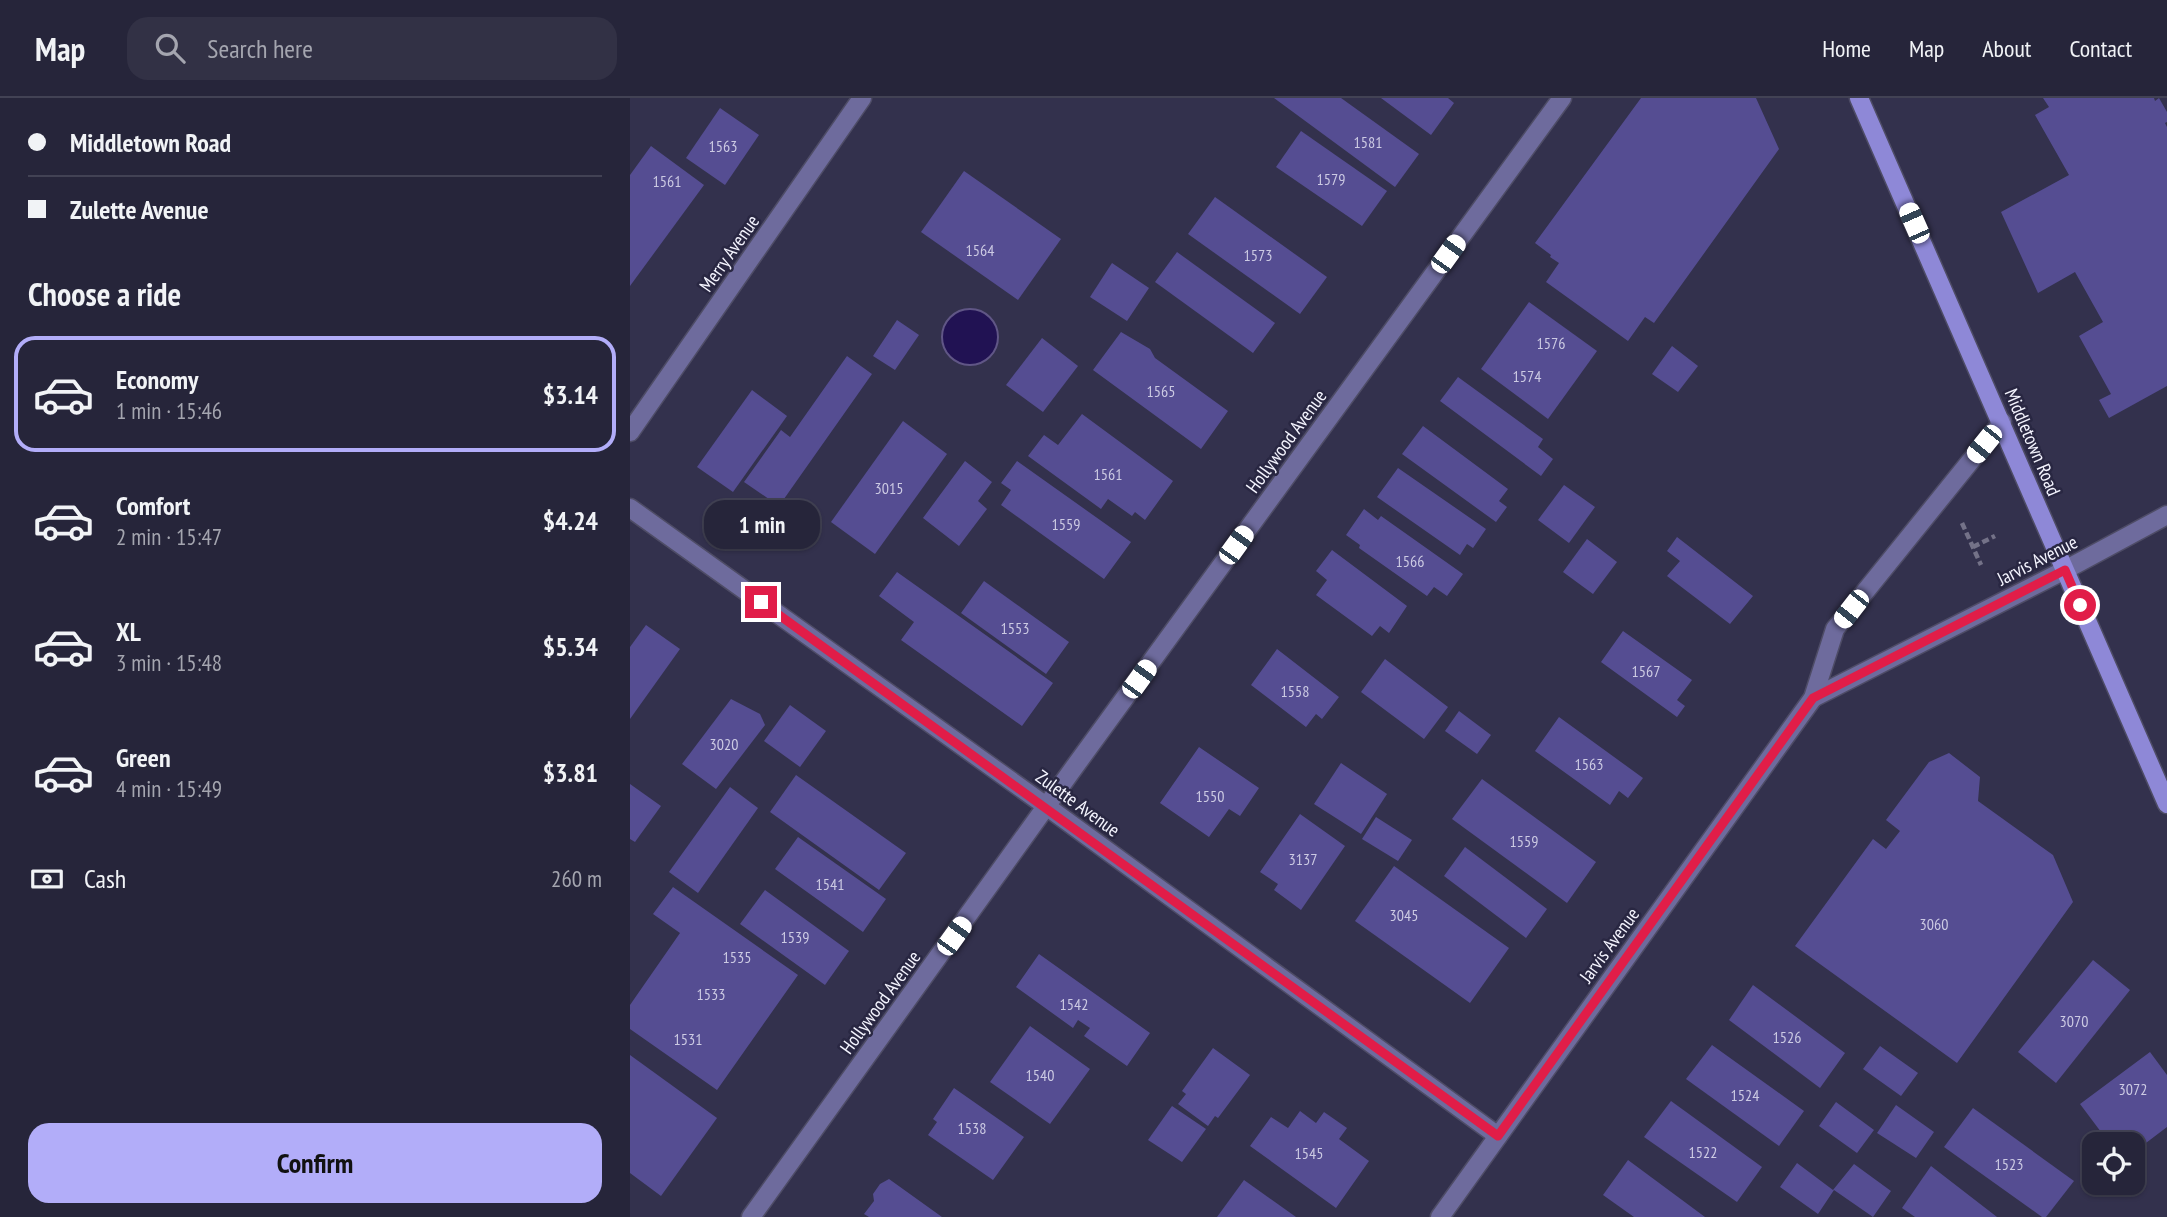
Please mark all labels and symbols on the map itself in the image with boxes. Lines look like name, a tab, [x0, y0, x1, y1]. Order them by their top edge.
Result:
house number: 1581	[1354, 132, 1382, 152]
house number: 1563	[709, 136, 737, 156]
house number: 1579	[1317, 169, 1345, 189]
house number: 1561	[653, 171, 681, 191]
car	[1896, 200, 1933, 246]
street label: Merry Avenue	[694, 210, 764, 296]
car	[1428, 231, 1469, 277]
house number: 1564	[966, 240, 994, 260]
house number: 1573	[1244, 245, 1272, 265]
house number: 1576	[1537, 333, 1565, 353]
house number: 1574	[1513, 366, 1541, 386]
house number: 1565	[1147, 381, 1175, 401]
street label: Hollywood Avenue	[1240, 385, 1332, 497]
street label: Middletown Road	[2000, 385, 2066, 499]
car	[1963, 421, 2006, 467]
house number: 1561	[1094, 464, 1122, 484]
house number: 3015	[875, 478, 903, 498]
callout: 1 min	[703, 500, 819, 550]
house number: 1559	[1052, 514, 1080, 534]
car	[1216, 522, 1257, 568]
street label: Jarvis Avenue	[1992, 530, 2081, 591]
house number: 1566	[1396, 551, 1424, 571]
route end	[745, 586, 777, 618]
car	[1830, 586, 1873, 632]
route start	[2064, 589, 2096, 621]
house number: 1553	[1001, 618, 1029, 638]
car	[1119, 656, 1160, 702]
house number: 1567	[1632, 661, 1660, 681]
house number: 1558	[1281, 681, 1309, 701]
house number: 3020	[710, 734, 738, 754]
house number: 1563	[1575, 754, 1603, 774]
street label: Zulette Avenue	[1031, 764, 1125, 842]
house number: 1550	[1196, 786, 1224, 806]
house number: 1559	[1510, 831, 1538, 851]
house number: 3137	[1289, 849, 1317, 869]
house number: 1541	[816, 874, 844, 894]
street label: Jarvis Avenue	[1573, 903, 1644, 988]
house number: 3045	[1390, 905, 1418, 925]
car	[934, 913, 975, 959]
house number: 3060	[1920, 914, 1948, 934]
house number: 1539	[781, 927, 809, 947]
street label: Hollywood Avenue	[834, 946, 926, 1058]
house number: 1535	[723, 947, 751, 967]
house number: 1533	[697, 984, 725, 1004]
house number: 1542	[1060, 994, 1088, 1014]
house number: 3070	[2060, 1011, 2088, 1031]
house number: 1526	[1773, 1027, 1801, 1047]
house number: 1531	[674, 1029, 702, 1049]
house number: 1540	[1026, 1065, 1054, 1085]
house number: 3072	[2119, 1079, 2147, 1099]
house number: 1524	[1731, 1085, 1759, 1105]
house number: 1538	[958, 1118, 986, 1138]
house number: 1522	[1689, 1142, 1717, 1162]
house number: 1545	[1295, 1143, 1323, 1163]
house number: 1523	[1995, 1154, 2023, 1174]

